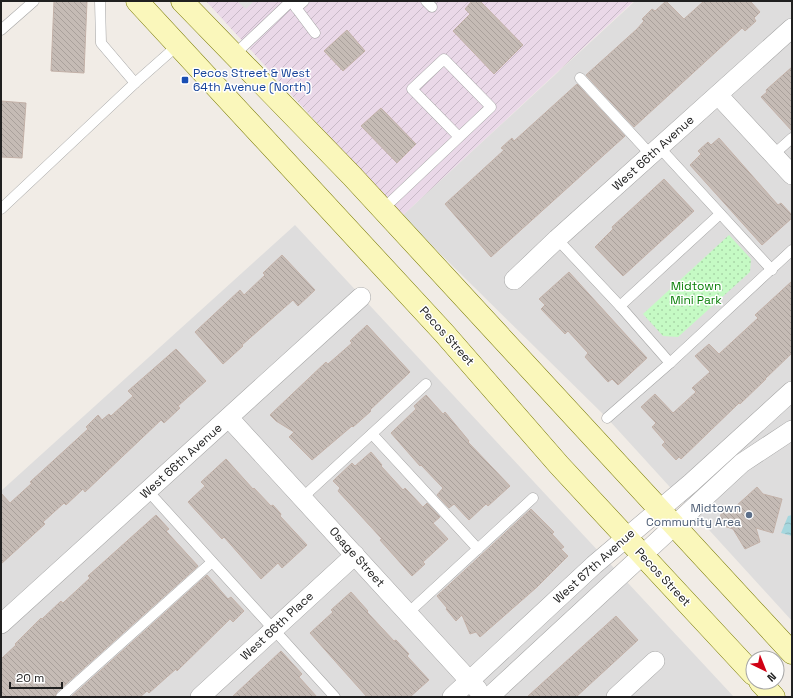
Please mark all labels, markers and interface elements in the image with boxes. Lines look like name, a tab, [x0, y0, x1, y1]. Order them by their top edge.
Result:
place label: Pecos Street & West 64th Avenue (North)	[193, 65, 311, 95]
marker: Pecos Street & West 64th Avenue (North)	[180, 75, 190, 85]
street label: West 66th Avenue	[609, 112, 697, 194]
park label: Midtown Mini Park	[670, 278, 722, 308]
street label: Pecos Street	[416, 303, 478, 369]
street label: West 66th Avenue	[137, 420, 225, 502]
place label: Midtown Community Area	[646, 500, 741, 530]
marker: Midtown Community Area	[744, 510, 754, 520]
street label: Osage Street	[326, 524, 388, 590]
street label: West 67th Avenue	[550, 525, 638, 607]
street label: Pecos Street	[632, 544, 694, 610]
street label: West 66th Place	[237, 588, 317, 664]
north arrow	[745, 650, 785, 690]
scale bar	[10, 664, 62, 690]
text: 20 m	[16, 670, 44, 686]
text: N	[764, 670, 779, 685]

